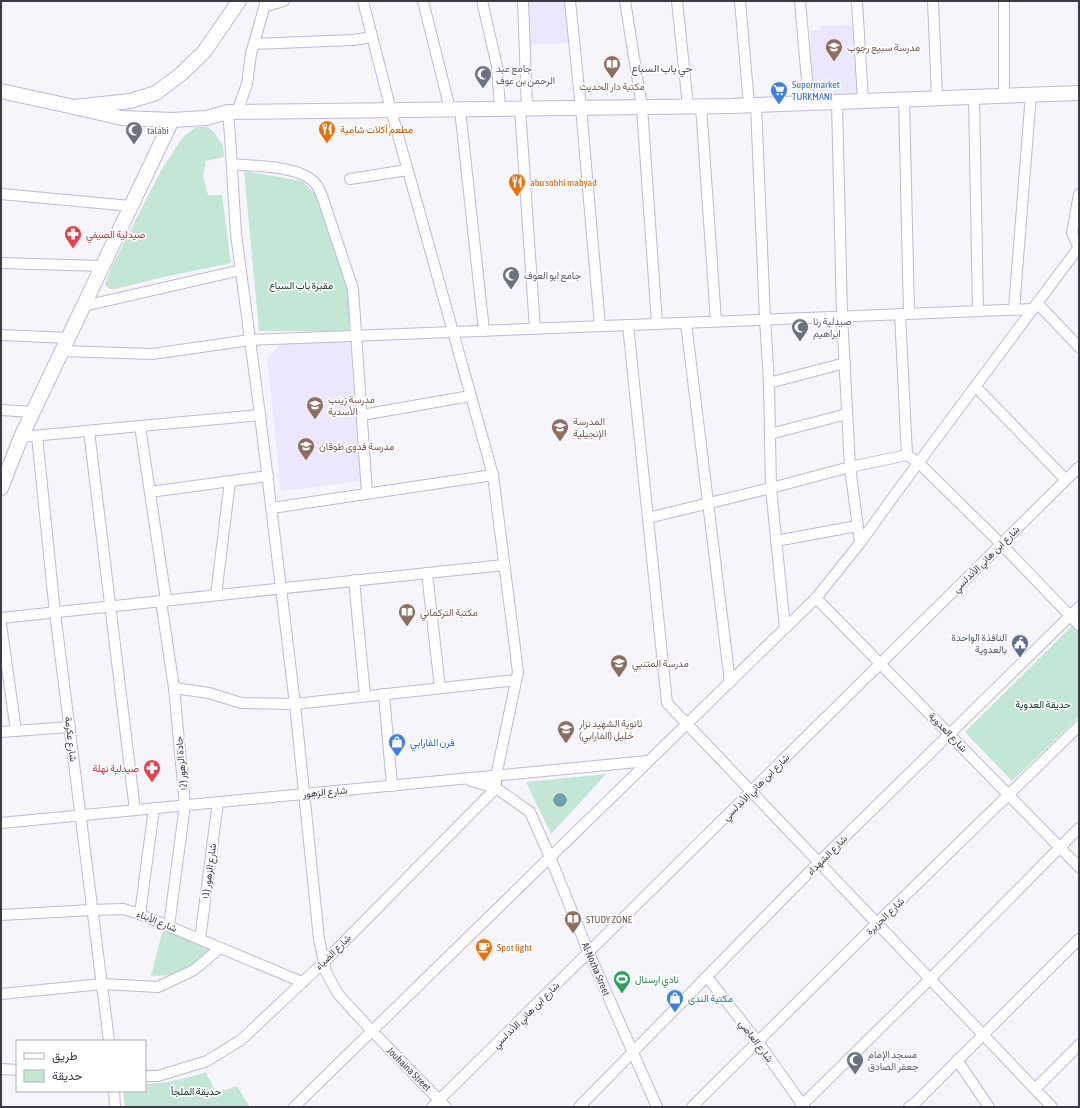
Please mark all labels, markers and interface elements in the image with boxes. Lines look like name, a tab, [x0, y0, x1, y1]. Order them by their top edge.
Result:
school or university icon: مدرسة سبيع رجوب	[824, 37, 844, 62]
place label: مدرسة سبيع رجوب	[847, 42, 920, 54]
library icon: مكتبة دار الحديث	[602, 54, 622, 79]
district label: حي باب السباع	[631, 62, 693, 78]
place label: جامع عبد الرحمن بن عوف	[496, 63, 555, 87]
mosque icon: جامع عبد الرحمن بن عوف	[473, 64, 493, 89]
place label: Supermarket TURKMANI	[792, 79, 840, 102]
supermarket icon: Supermarket TURKMANI	[769, 80, 789, 105]
place label: مكتبة دار الحديث	[579, 81, 645, 93]
restaurant icon: مطعم أكلات شامية	[317, 119, 337, 144]
mosque icon: talabi	[124, 120, 144, 145]
place label: مطعم أكلات شامية	[340, 124, 413, 136]
place label: talabi	[147, 125, 169, 136]
restaurant icon: abu sobhi mabyad	[507, 172, 527, 197]
place label: abu sobhi mabyad	[530, 177, 597, 188]
pharmacy icon: صيدلية الصيفي	[63, 224, 83, 249]
place label: صيدلية الصيفي	[86, 229, 145, 243]
mosque icon: جامع ابو العوف	[501, 265, 521, 290]
place label: جامع ابو العوف	[524, 270, 581, 282]
park label: مقبرة باب السباع	[269, 280, 333, 292]
place label: صيدلية رنا ابراهيم	[813, 316, 852, 340]
mosque icon: صيدلية رنا ابراهيم	[790, 317, 810, 342]
place label: مدرسة زينب الأسدية	[328, 394, 375, 418]
school or university icon: مدرسة زينب الأسدية	[305, 395, 325, 420]
place label: المدرسة الإنجيلية	[573, 416, 606, 440]
school or university icon: المدرسة الإنجيلية	[550, 417, 570, 442]
school or university icon: مدرسة فدوى طوقان	[296, 436, 316, 461]
place label: مدرسة فدوى طوقان	[319, 441, 394, 453]
street label: شارع ابن هاني الأندلسي	[950, 523, 1024, 597]
library icon: مكتبة التركماني	[397, 602, 417, 627]
place label: مكتبة التركماني	[420, 607, 478, 621]
place label: النافذة الواحدة بالعدوية	[951, 632, 1007, 656]
public building icon: النافذة الواحدة بالعدوية	[1010, 633, 1030, 658]
school or university icon: مدرسة المتنبي	[609, 653, 629, 678]
place label: مدرسة المتنبي	[632, 658, 689, 672]
park label: حديقة العدوية	[1015, 699, 1071, 711]
street label: شارع العدوية	[926, 710, 970, 755]
street label: شارع عكرمة	[62, 716, 79, 762]
place label: ثانوية الشهيد نزار خليل (الفارابي)	[578, 718, 643, 744]
school or university icon: ثانوية الشهيد نزار خليل (الفارابي)	[556, 719, 576, 744]
shop icon: فرن الفارابي	[387, 732, 407, 757]
street label: جادة الزهور (2)	[173, 735, 190, 790]
place label: فرن الفارابي	[410, 737, 455, 751]
street label: شارع ابن هاني الأندلسي	[720, 751, 794, 825]
pharmacy icon: صيدلية نهلة	[142, 758, 162, 783]
place label: صيدلية نهلة	[92, 763, 139, 775]
street label: شارع الزهور	[301, 785, 348, 801]
street label: شارع الشهداء	[805, 833, 850, 878]
street label: شارع الزهور (1)	[200, 843, 219, 899]
street label: شارع الجزيرة	[864, 895, 907, 938]
street label: شارع الأبناء	[135, 908, 179, 935]
library icon: STUDY ZONE	[563, 909, 583, 934]
place label: STUDY ZONE	[586, 914, 633, 925]
street label: شارع الضياء	[313, 932, 354, 973]
cafe icon: Spot light	[474, 937, 494, 962]
street label: Al-Nozha Street	[580, 941, 612, 997]
place label: Spot light	[497, 942, 532, 953]
sports icon: نادي ارسنال	[612, 969, 632, 994]
place label: نادي ارسنال	[635, 974, 679, 988]
street label: شارع ابن هاني الأندلسي	[490, 979, 564, 1053]
shop icon: مكتبة الندى	[665, 988, 685, 1013]
place label: مكتبة الندى	[688, 993, 733, 1005]
street label: شارع العاصي	[734, 1018, 775, 1066]
legend	[16, 1040, 146, 1092]
street label: Jouhaina Street	[385, 1045, 433, 1093]
text: طريق	[52, 1049, 78, 1064]
place label: مسجد الإمام جعفر الصادق	[868, 1049, 919, 1073]
mosque icon: مسجد الإمام جعفر الصادق	[845, 1050, 865, 1075]
text: حديقة	[52, 1069, 82, 1083]
park label: حديقة الملجأ	[171, 1086, 221, 1098]

